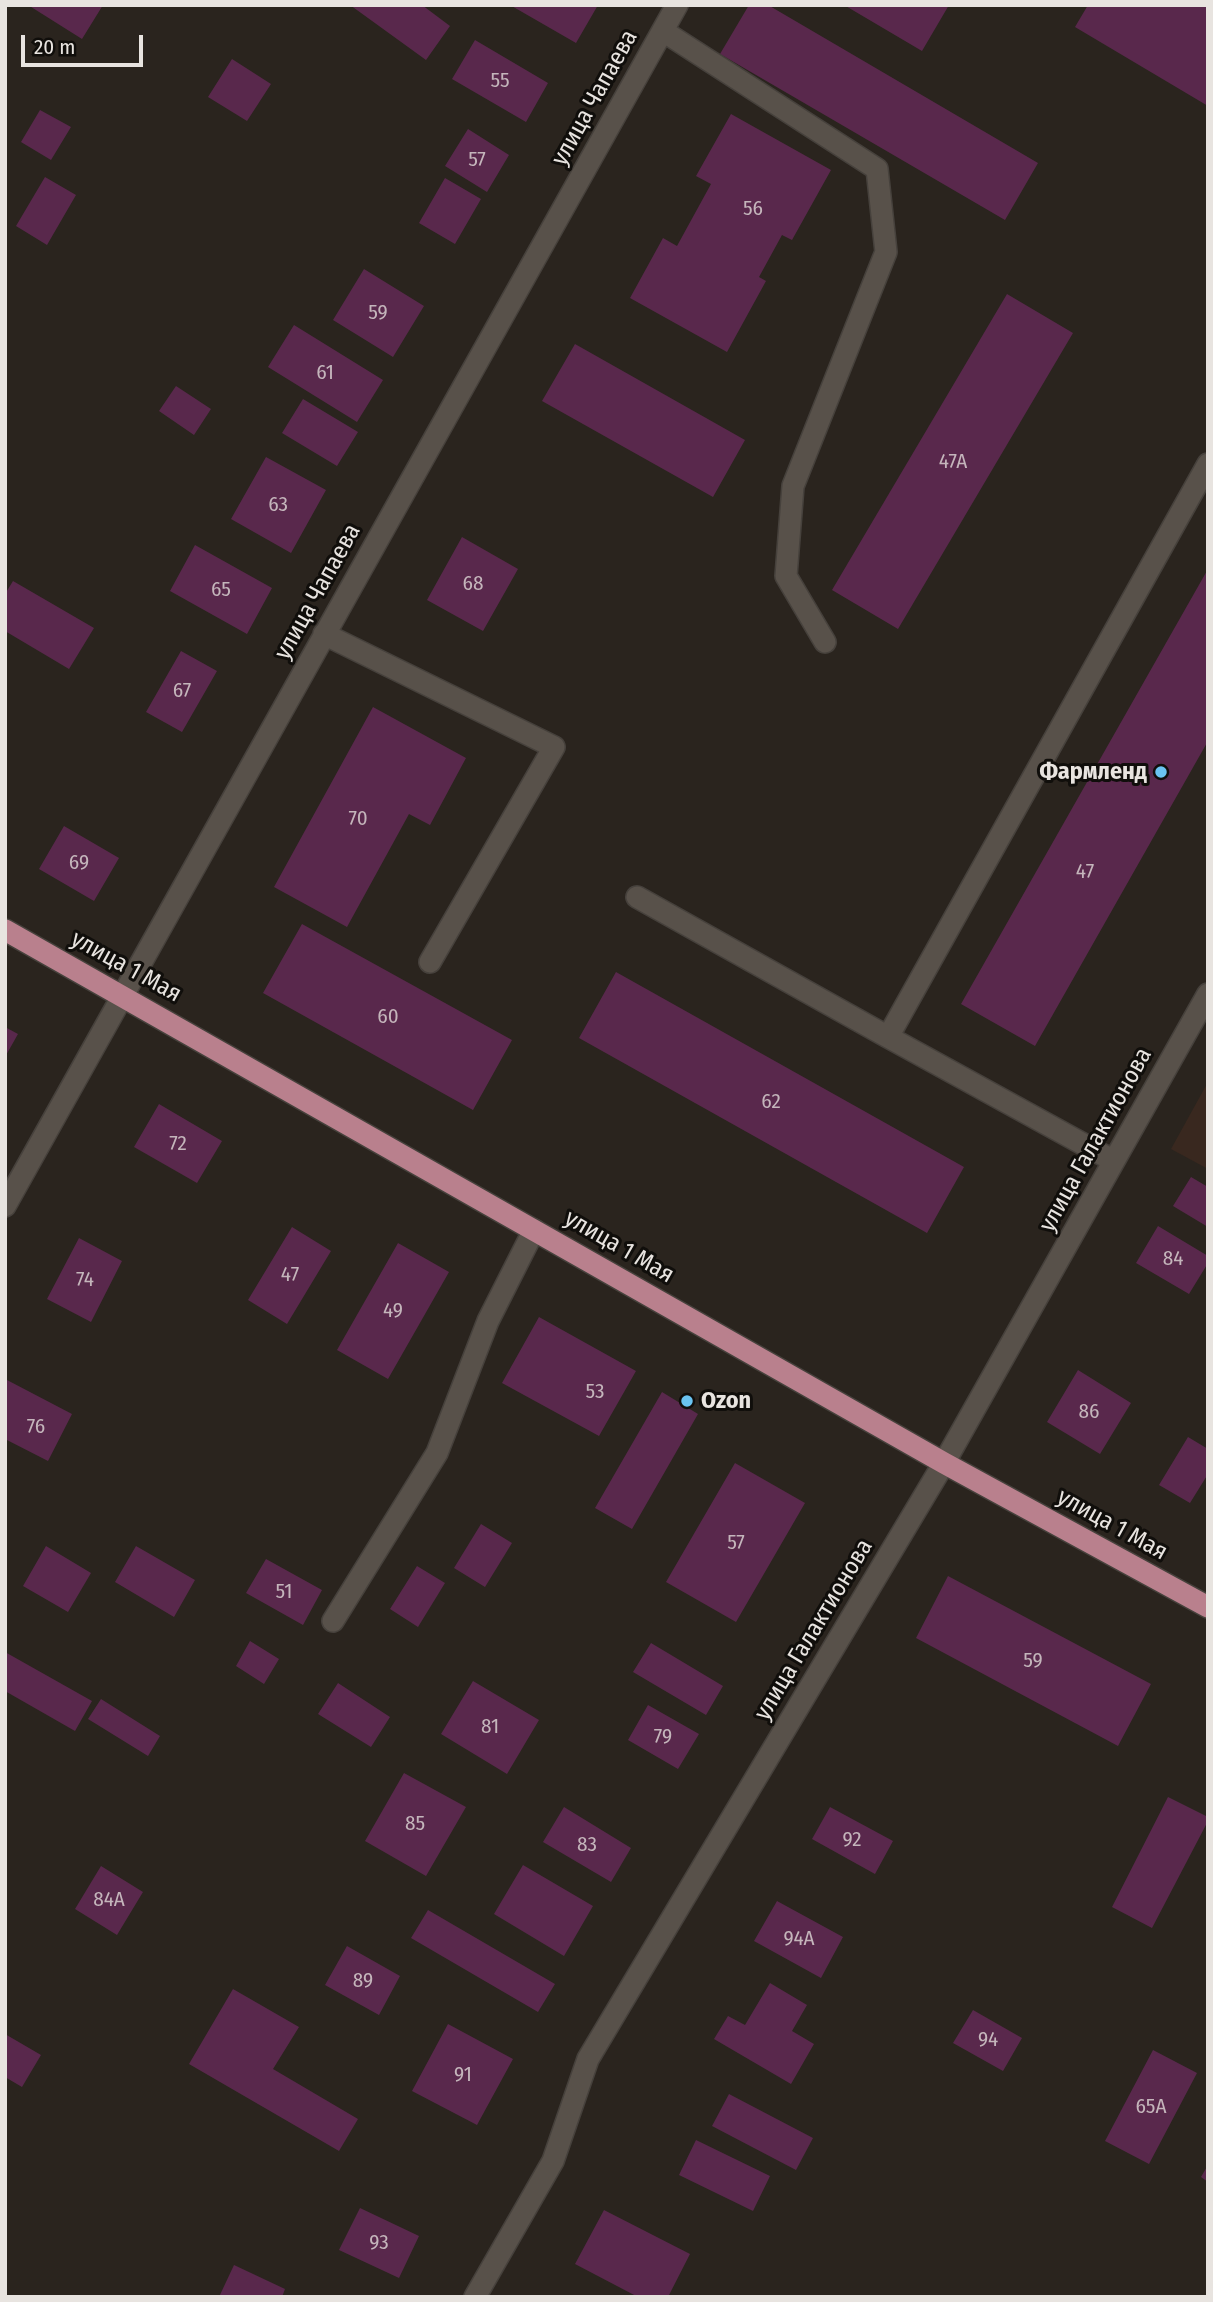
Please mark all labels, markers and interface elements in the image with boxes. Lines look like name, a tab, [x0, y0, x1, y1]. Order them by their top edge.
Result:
scale bar	[24, 21, 147, 65]
street label: улица Чапаева	[546, 25, 644, 171]
text: 20 m	[34, 34, 75, 60]
house number: 55	[490, 68, 510, 94]
house number: 57	[468, 147, 486, 173]
house number: 56	[743, 196, 763, 222]
house number: 59	[368, 300, 388, 326]
house number: 61	[316, 360, 334, 386]
house number: 47А	[939, 449, 967, 475]
house number: 63	[268, 492, 288, 518]
street label: улица Чапаева	[269, 519, 367, 665]
house number: 68	[463, 571, 483, 597]
house number: 65	[211, 577, 231, 603]
house number: 67	[173, 678, 191, 704]
place label: Фармленд	[1040, 758, 1147, 786]
marker: Фармленд	[1153, 764, 1169, 780]
house number: 70	[348, 806, 368, 832]
house number: 69	[69, 850, 89, 876]
house number: 47	[1076, 859, 1094, 885]
street label: улица 1 Мая	[66, 925, 186, 1009]
house number: 60	[377, 1004, 399, 1030]
street label: улица Галактионова	[1034, 1043, 1158, 1237]
house number: 62	[761, 1089, 781, 1115]
house number: 72	[169, 1131, 187, 1157]
street label: улица 1 Мая	[559, 1204, 679, 1290]
house number: 84	[1163, 1246, 1183, 1272]
house number: 47	[281, 1262, 299, 1288]
house number: 74	[76, 1267, 94, 1293]
house number: 49	[383, 1298, 403, 1324]
house number: 53	[586, 1379, 604, 1405]
place label: Ozon	[701, 1387, 751, 1415]
marker: Ozon	[679, 1393, 695, 1409]
house number: 86	[1079, 1399, 1099, 1425]
house number: 76	[27, 1414, 45, 1440]
street label: улица 1 Мая	[1052, 1483, 1172, 1567]
house number: 57	[727, 1530, 745, 1556]
street label: улица Галактионова	[749, 1534, 879, 1726]
house number: 51	[276, 1579, 292, 1605]
house number: 59	[1023, 1648, 1043, 1674]
house number: 81	[481, 1714, 499, 1740]
house number: 79	[654, 1724, 672, 1750]
house number: 85	[405, 1811, 425, 1837]
house number: 92	[842, 1827, 862, 1853]
house number: 83	[577, 1832, 597, 1858]
house number: 84А	[93, 1887, 125, 1913]
house number: 94А	[783, 1926, 815, 1952]
house number: 89	[353, 1968, 373, 1994]
house number: 94	[978, 2027, 998, 2053]
house number: 91	[454, 2062, 472, 2088]
house number: 65А	[1136, 2094, 1166, 2120]
house number: 93	[369, 2230, 389, 2256]

